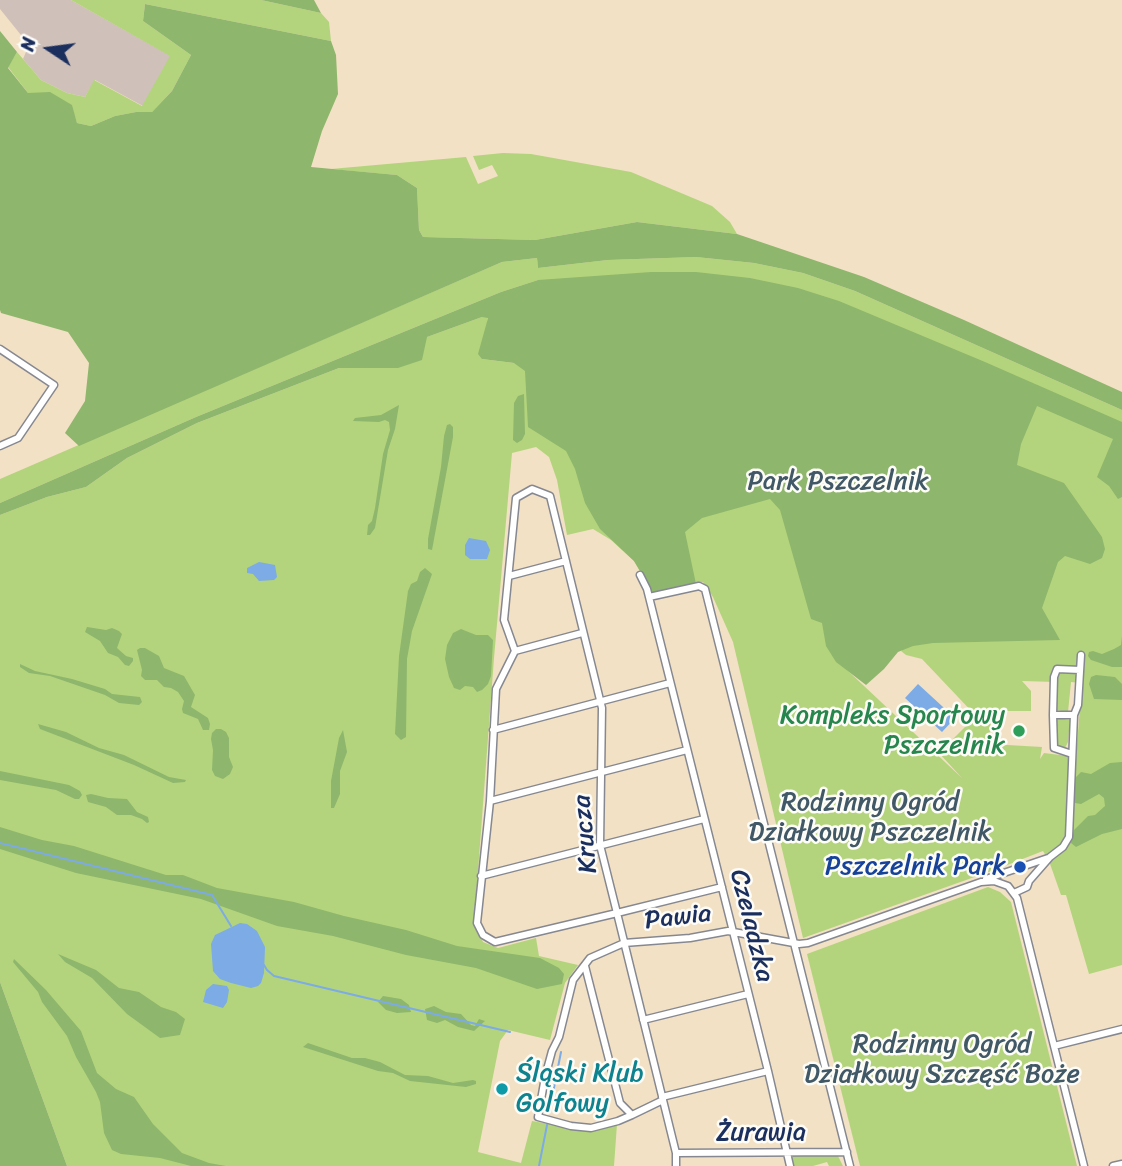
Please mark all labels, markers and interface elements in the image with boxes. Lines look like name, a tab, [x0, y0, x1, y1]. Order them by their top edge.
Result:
north arrow	[14, 14, 84, 84]
text: N	[10, 34, 46, 54]
park label: Park Pszczelnik	[747, 466, 929, 498]
place label: Kompleks Sportowy Pszczelnik	[780, 700, 1005, 762]
marker: Kompleks Sportowy Pszczelnik	[1011, 723, 1027, 739]
park label: Rodzinny Ogród Działkowy Pszczelnik	[749, 787, 991, 848]
street label: Krucza	[567, 793, 605, 875]
place label: Pszczelnik Park	[825, 851, 1006, 883]
marker: Pszczelnik Park	[1012, 859, 1028, 875]
street label: Czeladzka	[722, 866, 780, 986]
street label: Pawia	[643, 898, 713, 938]
park label: Rodzinny Ogród Działkowy Szczęść Boże	[804, 1029, 1080, 1090]
place label: Śląski Klub Golfowy	[516, 1058, 644, 1120]
marker: Śląski Klub Golfowy	[494, 1081, 510, 1097]
street label: Żurawia	[716, 1117, 806, 1149]

